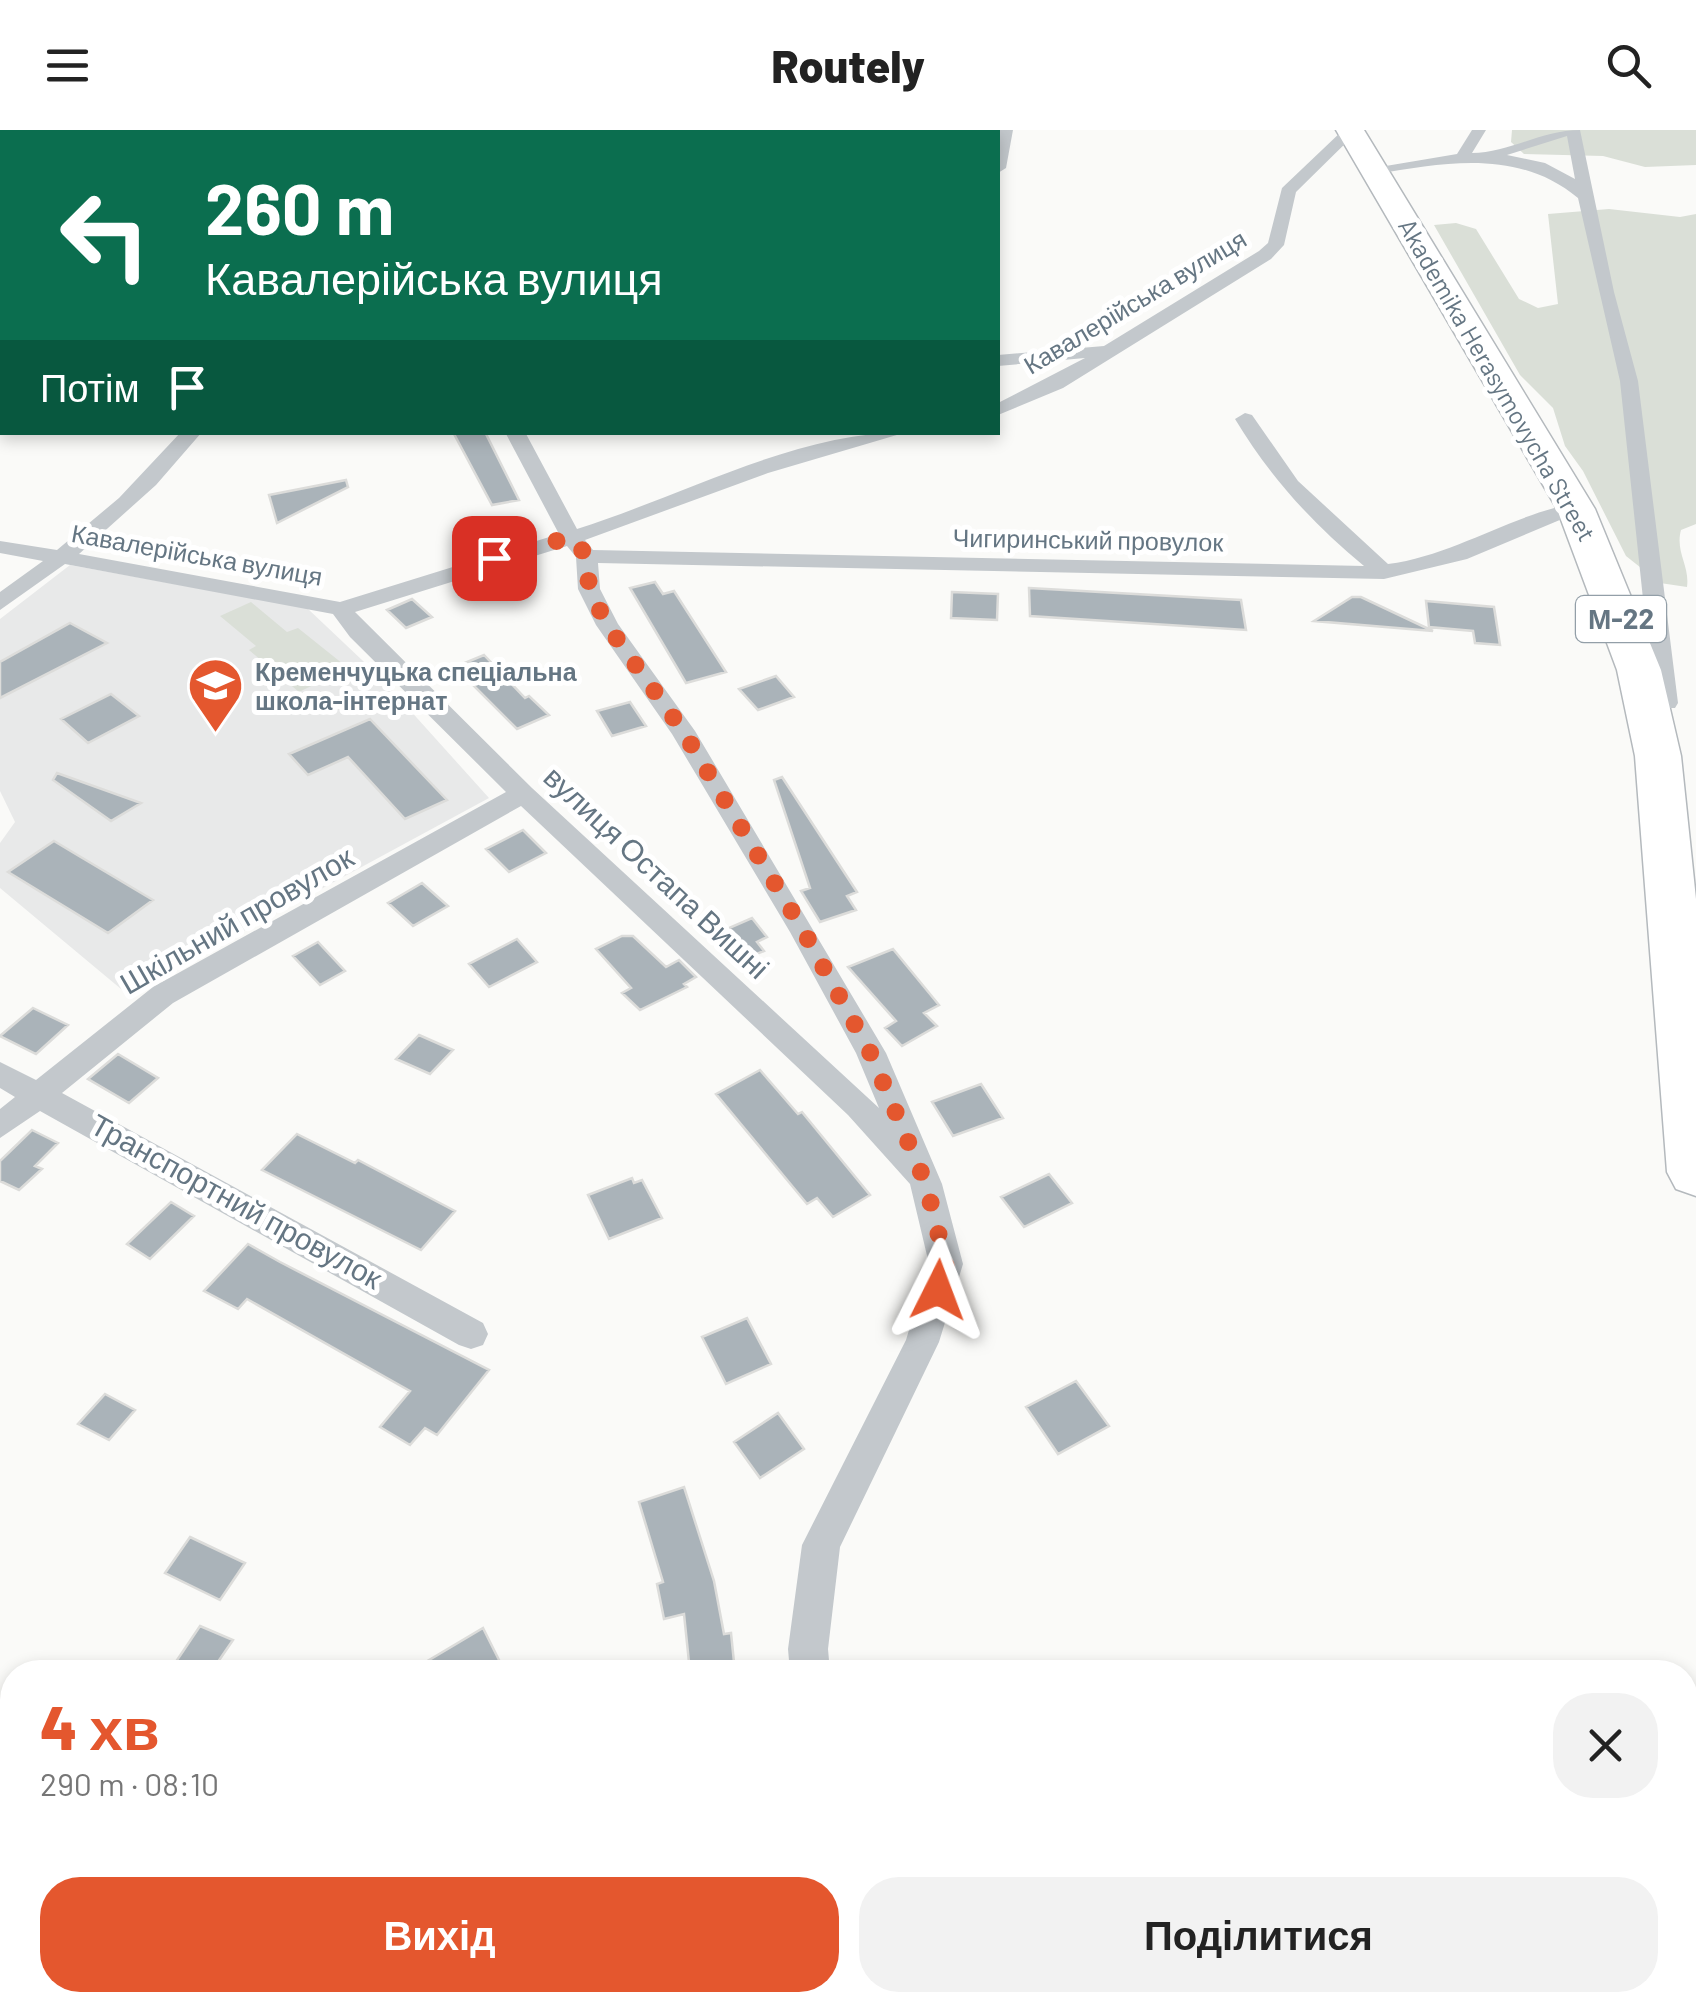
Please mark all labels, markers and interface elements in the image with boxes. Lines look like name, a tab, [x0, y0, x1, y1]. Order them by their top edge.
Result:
icon: menu	[40, 38, 95, 93]
text: Routely	[771, 38, 925, 92]
icon: search	[1601, 38, 1656, 93]
text: 260 m	[205, 165, 394, 249]
icon: left	[40, 170, 170, 300]
street label: Akademika Herasymovycha Street	[1393, 213, 1603, 546]
street label: Кавалерійська вулиця	[1018, 223, 1251, 379]
text: Кавалерійська вулиця	[205, 250, 663, 304]
icon: arrive	[160, 360, 215, 415]
text: Потім	[40, 364, 140, 410]
pin	[452, 516, 537, 601]
street label: Кавалерійська вулиця	[69, 517, 325, 591]
street label: Чигиринський провулок	[953, 522, 1225, 556]
icon: arrive	[467, 531, 522, 586]
road number: М-22	[1576, 596, 1666, 642]
school or university icon: Кременчуцька спеціальна школа-інтернат	[186, 656, 246, 735]
place label: Кременчуцька спеціальна школа-інтернат	[255, 656, 578, 715]
street label: вулиця Остапа Вишні	[537, 758, 777, 985]
street label: Шкільний провулок	[113, 837, 360, 1001]
street label: Транспортний провулок	[85, 1105, 390, 1296]
position arrow	[886, 1238, 990, 1342]
text: 4 хв	[40, 1690, 160, 1762]
button: close	[1553, 1693, 1658, 1798]
text: 290 m · 08:10	[40, 1764, 219, 1802]
button: Вихід	[40, 1877, 839, 1992]
button: Поділитися	[859, 1877, 1658, 1992]

